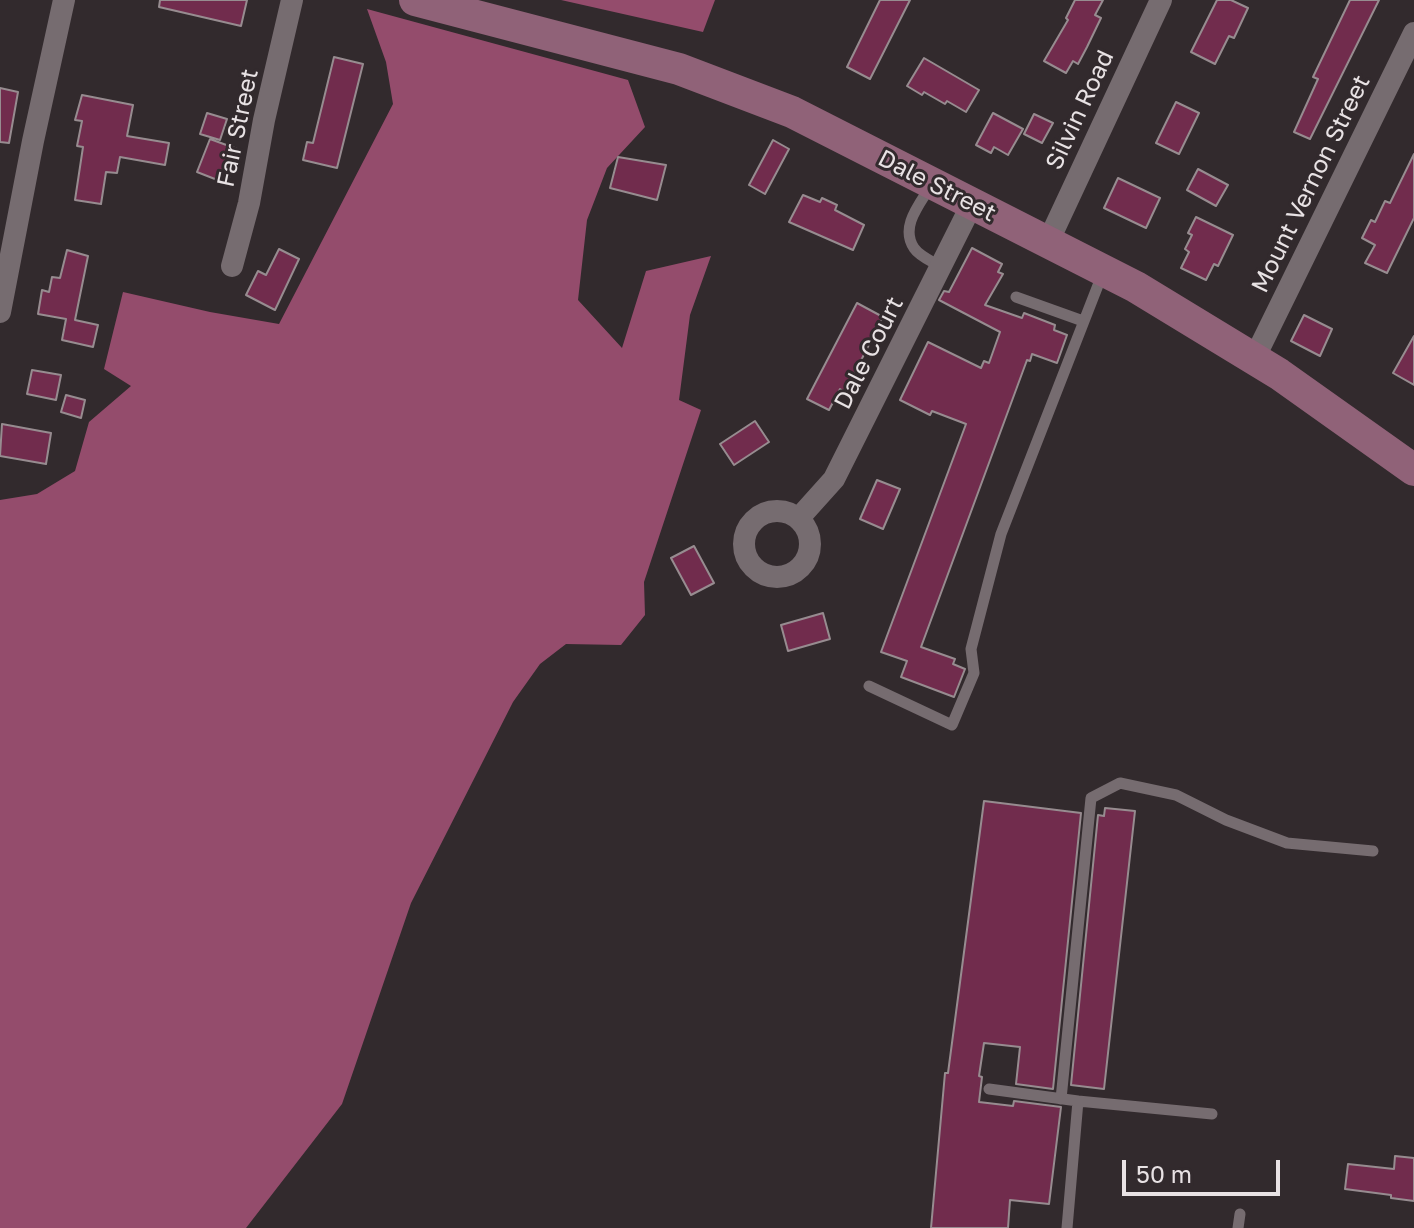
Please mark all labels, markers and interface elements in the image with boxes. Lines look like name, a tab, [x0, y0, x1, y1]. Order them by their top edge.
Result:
street label: Silvin Road	[1040, 46, 1120, 174]
street label: Fair Street	[211, 66, 265, 190]
street label: Mount Vernon Street	[1246, 70, 1376, 298]
street label: Dale Street	[873, 144, 1001, 228]
street label: Dale Court	[828, 292, 910, 414]
scale bar	[1126, 1144, 1284, 1194]
text: 50 m	[1136, 1159, 1192, 1188]

